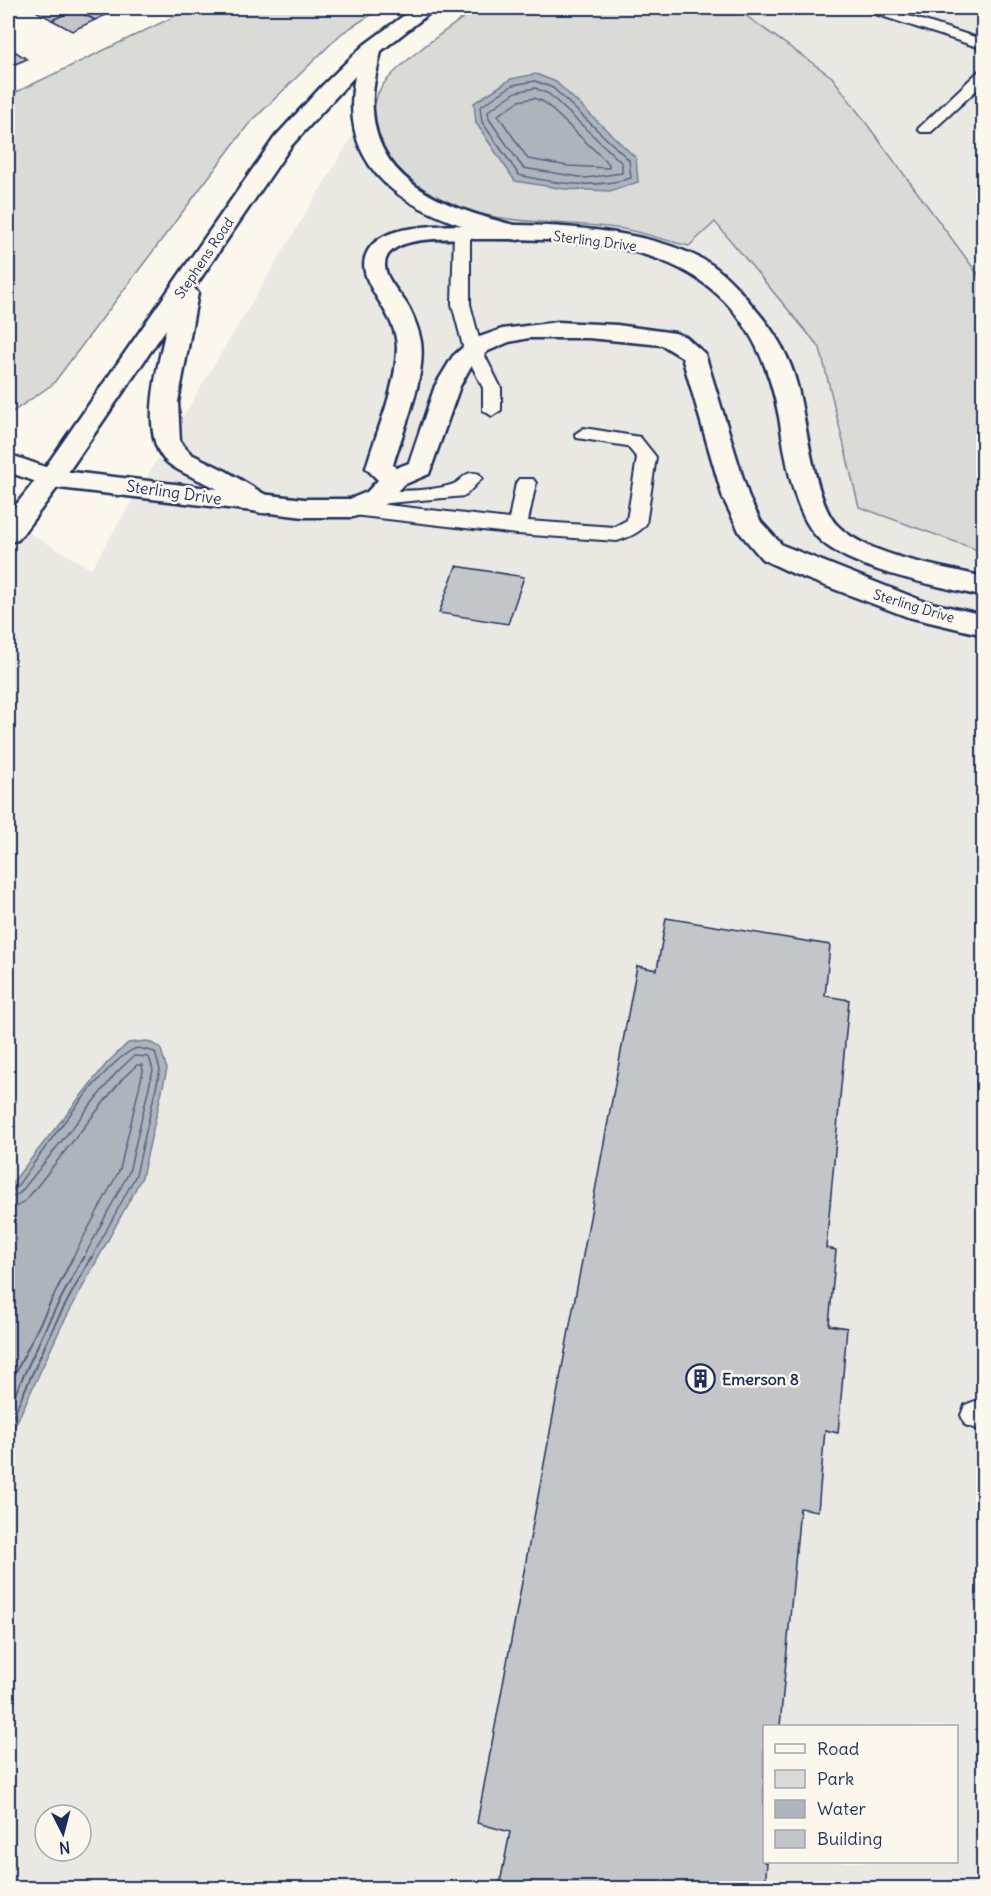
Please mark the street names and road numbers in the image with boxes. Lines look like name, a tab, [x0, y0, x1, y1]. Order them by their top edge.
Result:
street label: Stephens Road	[170, 214, 238, 302]
street label: Sterling Drive	[552, 227, 638, 255]
street label: Sterling Drive	[125, 475, 223, 509]
street label: Sterling Drive	[871, 585, 957, 627]

